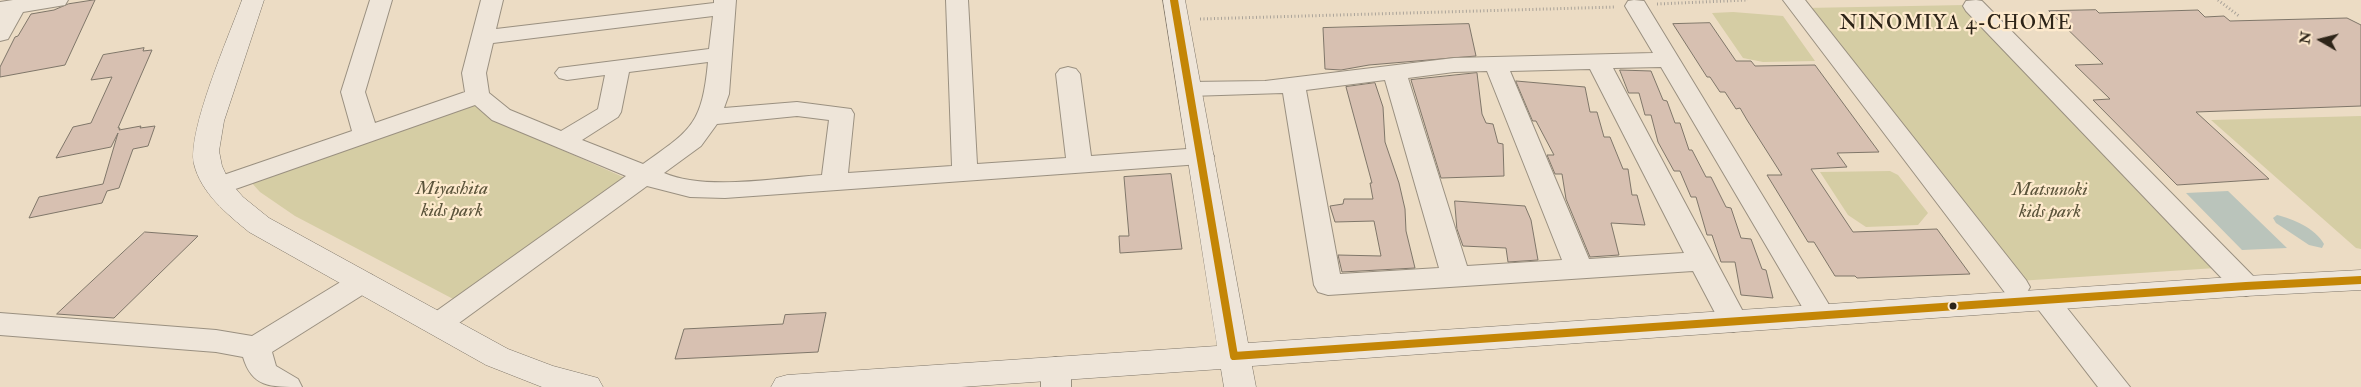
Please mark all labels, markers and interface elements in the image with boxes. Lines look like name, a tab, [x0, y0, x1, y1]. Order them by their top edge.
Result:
district label: NINOMIYA 4-CHOME	[1837, 13, 2075, 37]
north arrow	[2296, 15, 2346, 65]
text: N	[2296, 30, 2315, 45]
park label: Miyashita kids park	[416, 179, 488, 223]
park label: Matsunoki kids park	[2012, 180, 2088, 224]
unlabelled marker	[1948, 301, 1958, 311]

